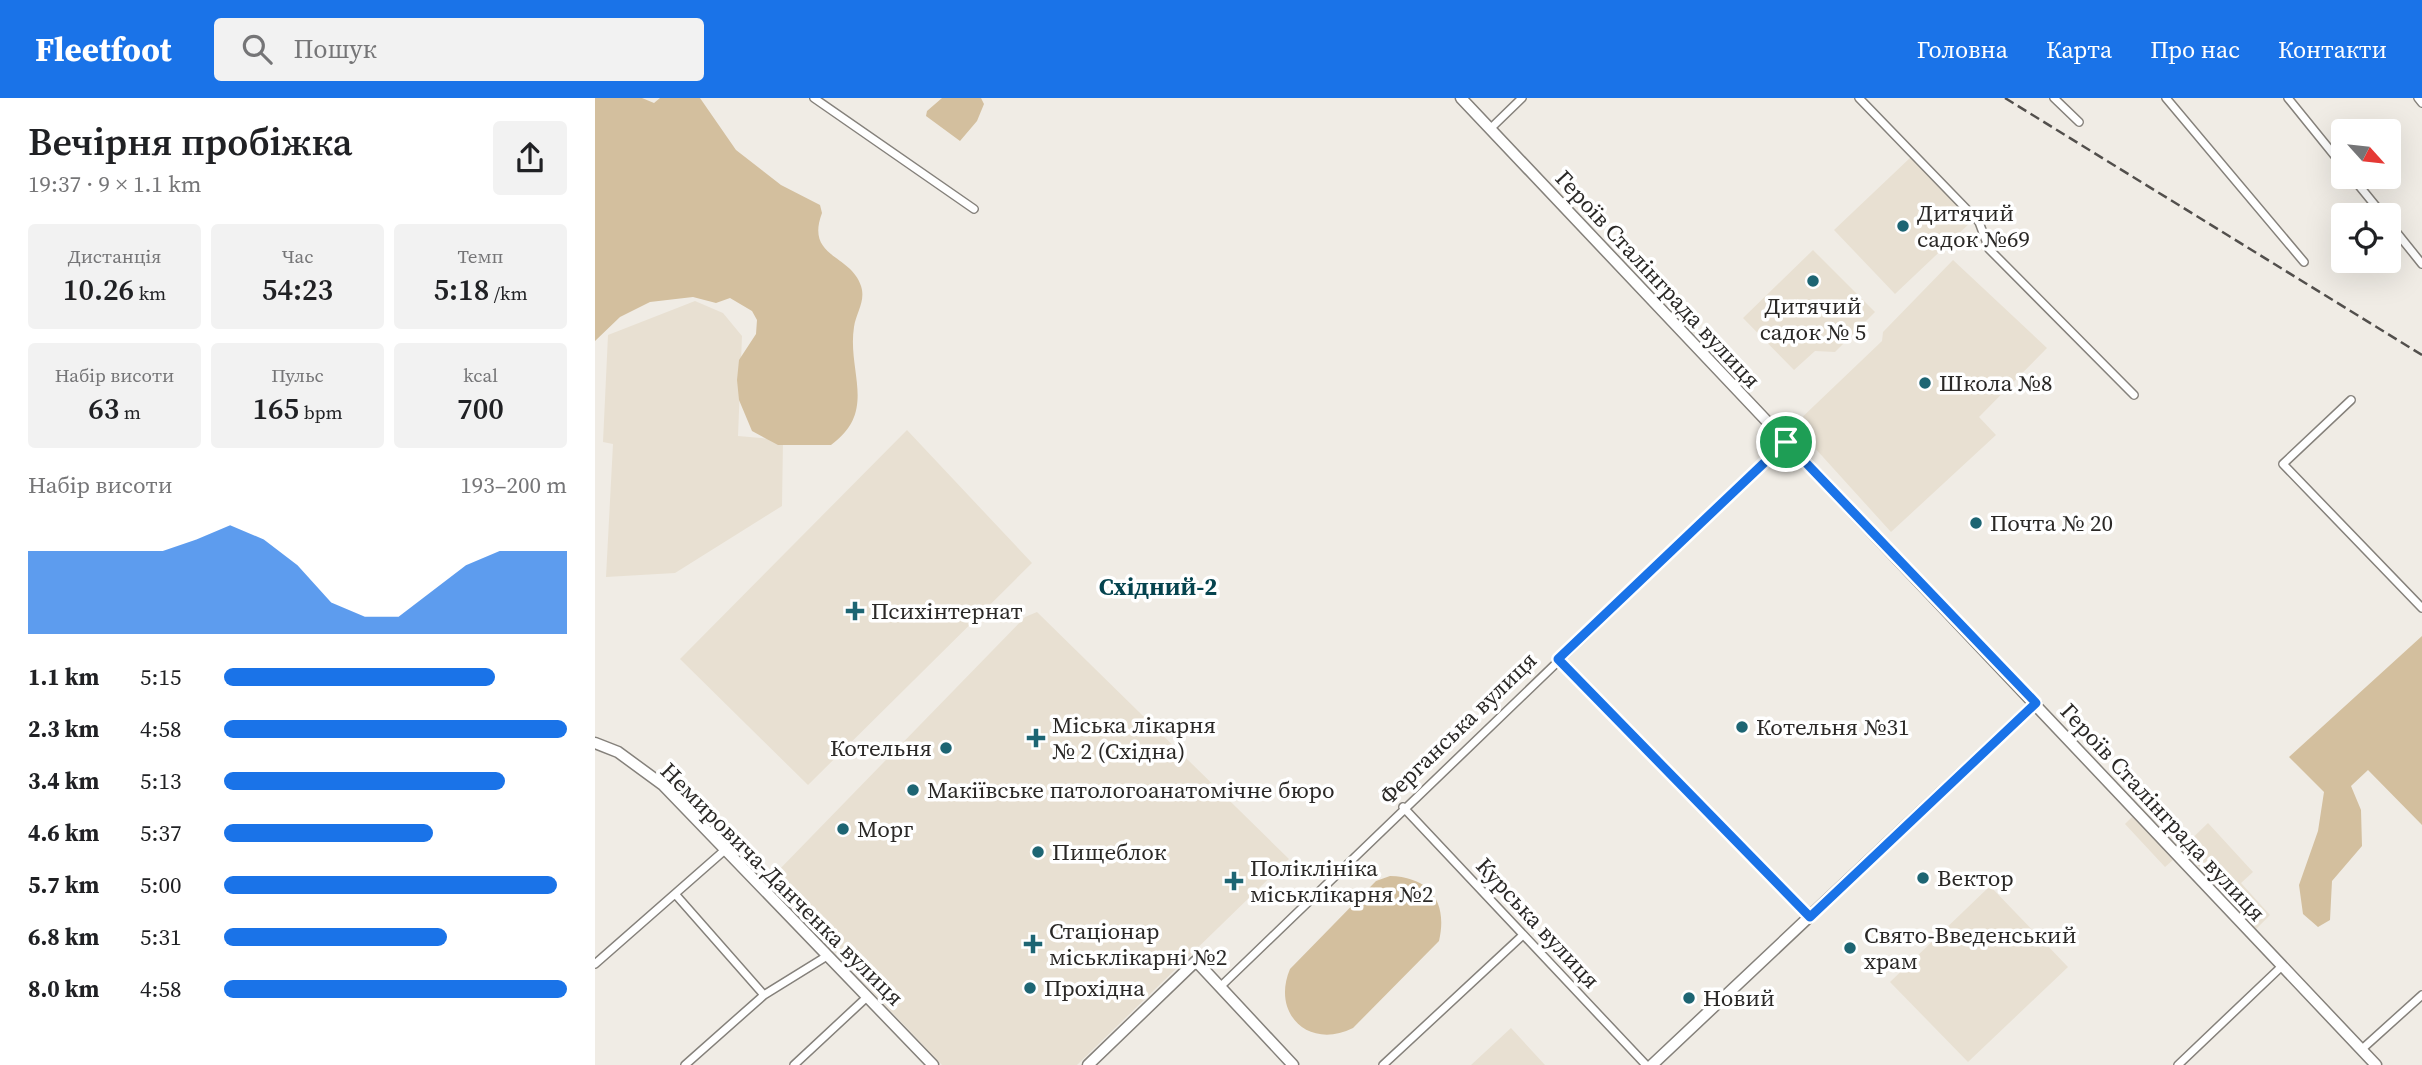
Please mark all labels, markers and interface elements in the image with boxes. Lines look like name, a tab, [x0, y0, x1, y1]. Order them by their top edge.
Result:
search box	[214, 18, 704, 81]
text: Fleetfoot	[35, 27, 172, 72]
icon: search	[238, 30, 276, 68]
text: Пошук	[294, 31, 377, 67]
text: Головна	[1917, 33, 2008, 66]
text: Карта	[2046, 33, 2112, 66]
text: Про нас	[2150, 33, 2240, 66]
text: Контакти	[2278, 33, 2387, 66]
text: Вечірня пробіжка	[28, 116, 352, 168]
north arrow	[2331, 119, 2401, 189]
map controls	[2331, 119, 2401, 273]
button: share	[493, 121, 567, 195]
street label: Героїв Сталінграда вулиця	[1548, 163, 1768, 395]
text: 19:37 · 9 × 1.1 km	[28, 168, 202, 200]
place label: Дитячий садок №69	[1917, 197, 2030, 255]
button: locate	[2331, 203, 2401, 273]
marker: Дитячий садок №69	[1895, 218, 1911, 234]
text: Дистанція	[68, 243, 161, 269]
text: Час	[282, 243, 313, 269]
text: Темп	[458, 243, 503, 269]
text: 10.26	[63, 269, 134, 310]
text: 54:23	[262, 269, 333, 310]
text: 5:18	[433, 269, 489, 310]
marker: Дитячий садок № 5	[1805, 273, 1821, 289]
text: km	[134, 280, 166, 306]
text: /km	[489, 280, 528, 306]
place label: Дитячий садок № 5	[1760, 290, 1866, 348]
text: Набір висоти	[55, 362, 174, 388]
text: Пульс	[271, 362, 324, 388]
text: kcal	[463, 362, 498, 388]
place label: Школа №8	[1939, 367, 2052, 399]
marker: Школа №8	[1917, 375, 1933, 391]
text: 63	[88, 388, 119, 429]
text: 165	[252, 388, 299, 429]
text: 700	[457, 388, 504, 429]
text: m	[119, 399, 141, 425]
text: bpm	[299, 399, 343, 425]
pin	[1756, 412, 1816, 472]
icon: arrive	[1767, 423, 1805, 461]
text: Набір висоти	[28, 469, 173, 501]
text: 193–200 m	[460, 469, 567, 501]
place label: Почта № 20	[1990, 507, 2113, 539]
marker: Почта № 20	[1968, 515, 1984, 531]
district label: Східний-2	[1099, 570, 1217, 603]
place label: Психінтернат	[871, 595, 1023, 627]
marker: Психінтернат	[845, 601, 865, 621]
street label: Ферганська вулиця	[1372, 645, 1544, 811]
text: 1.1 km	[28, 661, 99, 693]
text: 5:15	[140, 661, 181, 693]
street label: Героїв Сталінграда вулиця	[2053, 696, 2273, 928]
place label: Міська лікарня № 2 (Східна)	[1052, 709, 1216, 767]
place label: Котельня №31	[1756, 711, 1910, 743]
text: 2.3 km	[28, 713, 99, 745]
text: 4:58	[140, 713, 181, 745]
marker: Котельня №31	[1734, 719, 1750, 735]
marker: Міська лікарня № 2 (Східна)	[1026, 728, 1046, 748]
place label: Котельня	[830, 732, 932, 764]
marker: Котельня	[938, 740, 954, 756]
street label: Немировича-Данченка вулиця	[653, 755, 911, 1013]
text: 3.4 km	[28, 765, 99, 797]
text: 5:13	[140, 765, 181, 797]
place label: Макіївське патологоанатомічне бюро	[927, 774, 1335, 806]
marker: Макіївське патологоанатомічне бюро	[905, 782, 921, 798]
place label: Морг	[857, 813, 913, 845]
text: 4.6 km	[28, 817, 99, 849]
text: 5:37	[140, 817, 181, 849]
marker: Морг	[835, 821, 851, 837]
place label: Пищеблок	[1052, 836, 1167, 868]
marker: Пищеблок	[1030, 844, 1046, 860]
street label: Курська вулиця	[1469, 850, 1607, 996]
place label: Поліклініка міськлікарня №2	[1250, 852, 1434, 910]
place label: Вектор	[1937, 862, 2014, 894]
text: 5.7 km	[28, 869, 99, 901]
text: 5:00	[140, 869, 181, 901]
marker: Вектор	[1915, 870, 1931, 886]
marker: Поліклініка міськлікарня №2	[1224, 871, 1244, 891]
place label: Стаціонар міськлікарні №2	[1049, 915, 1227, 973]
place label: Свято-Введенський храм	[1864, 919, 2077, 977]
text: 6.8 km	[28, 921, 99, 953]
text: 5:31	[140, 921, 181, 953]
marker: Стаціонар міськлікарні №2	[1023, 934, 1043, 954]
marker: Свято-Введенський храм	[1842, 940, 1858, 956]
place label: Прохідна	[1044, 972, 1145, 1004]
text: 8.0 km	[28, 973, 99, 1005]
text: 4:58	[140, 973, 181, 1005]
marker: Прохідна	[1022, 980, 1038, 996]
place label: Новий	[1703, 982, 1775, 1014]
marker: Новий	[1681, 990, 1697, 1006]

